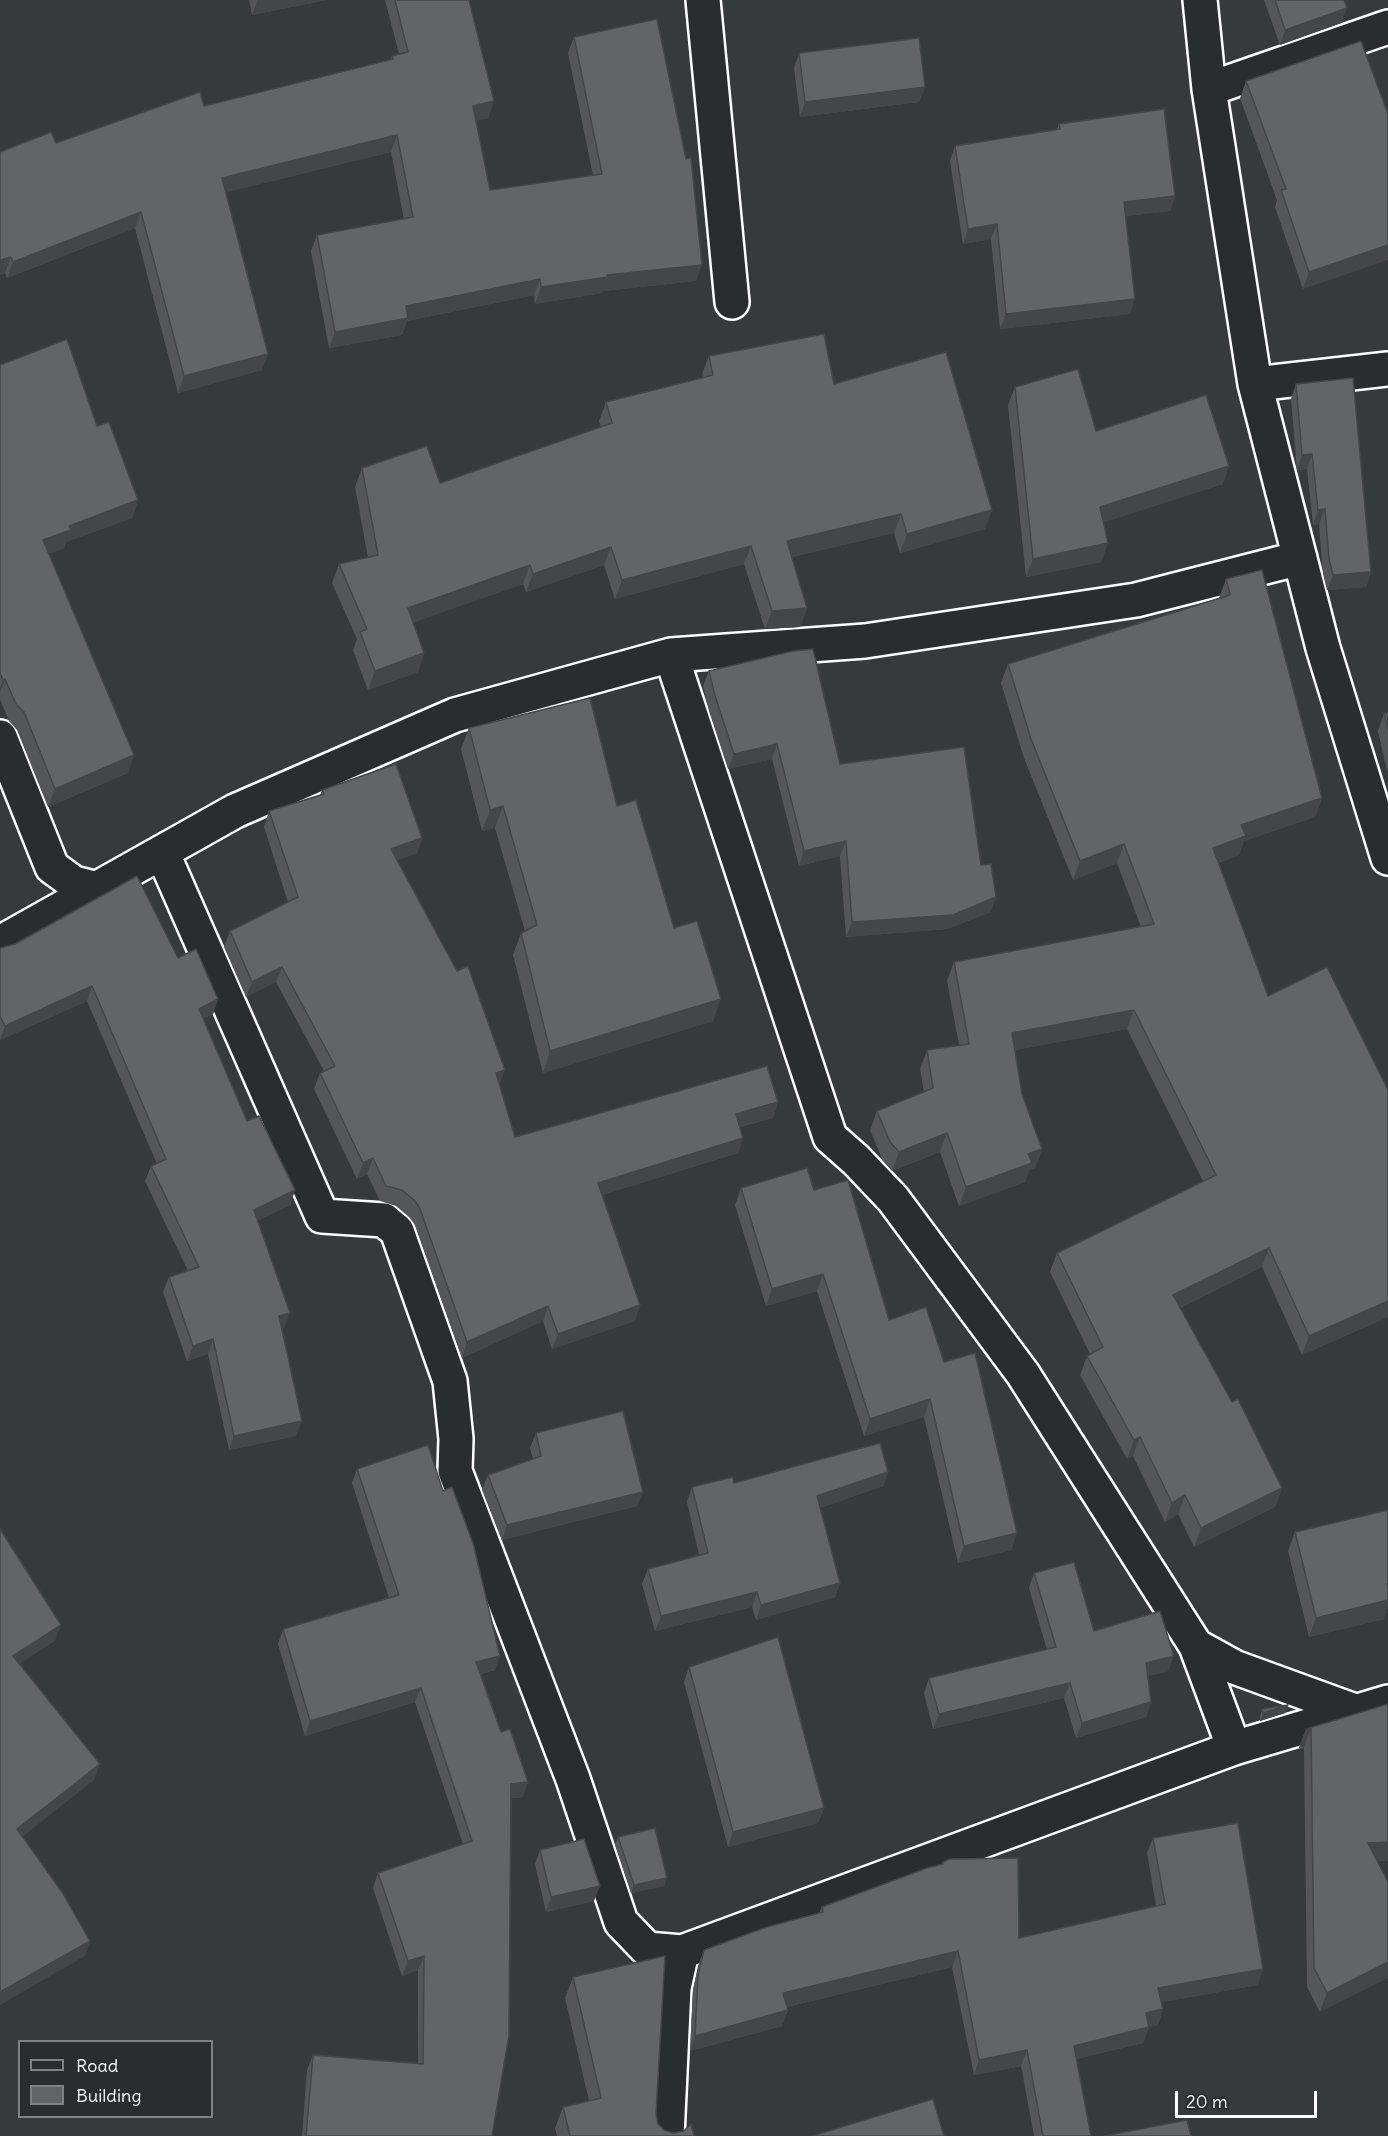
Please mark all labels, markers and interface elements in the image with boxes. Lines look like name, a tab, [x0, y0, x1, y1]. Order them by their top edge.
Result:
legend	[18, 2040, 213, 2118]
text: Road	[76, 2054, 118, 2077]
scale bar	[1178, 2079, 1320, 2117]
text: Building	[76, 2084, 141, 2107]
text: 20 m	[1186, 2090, 1228, 2113]

